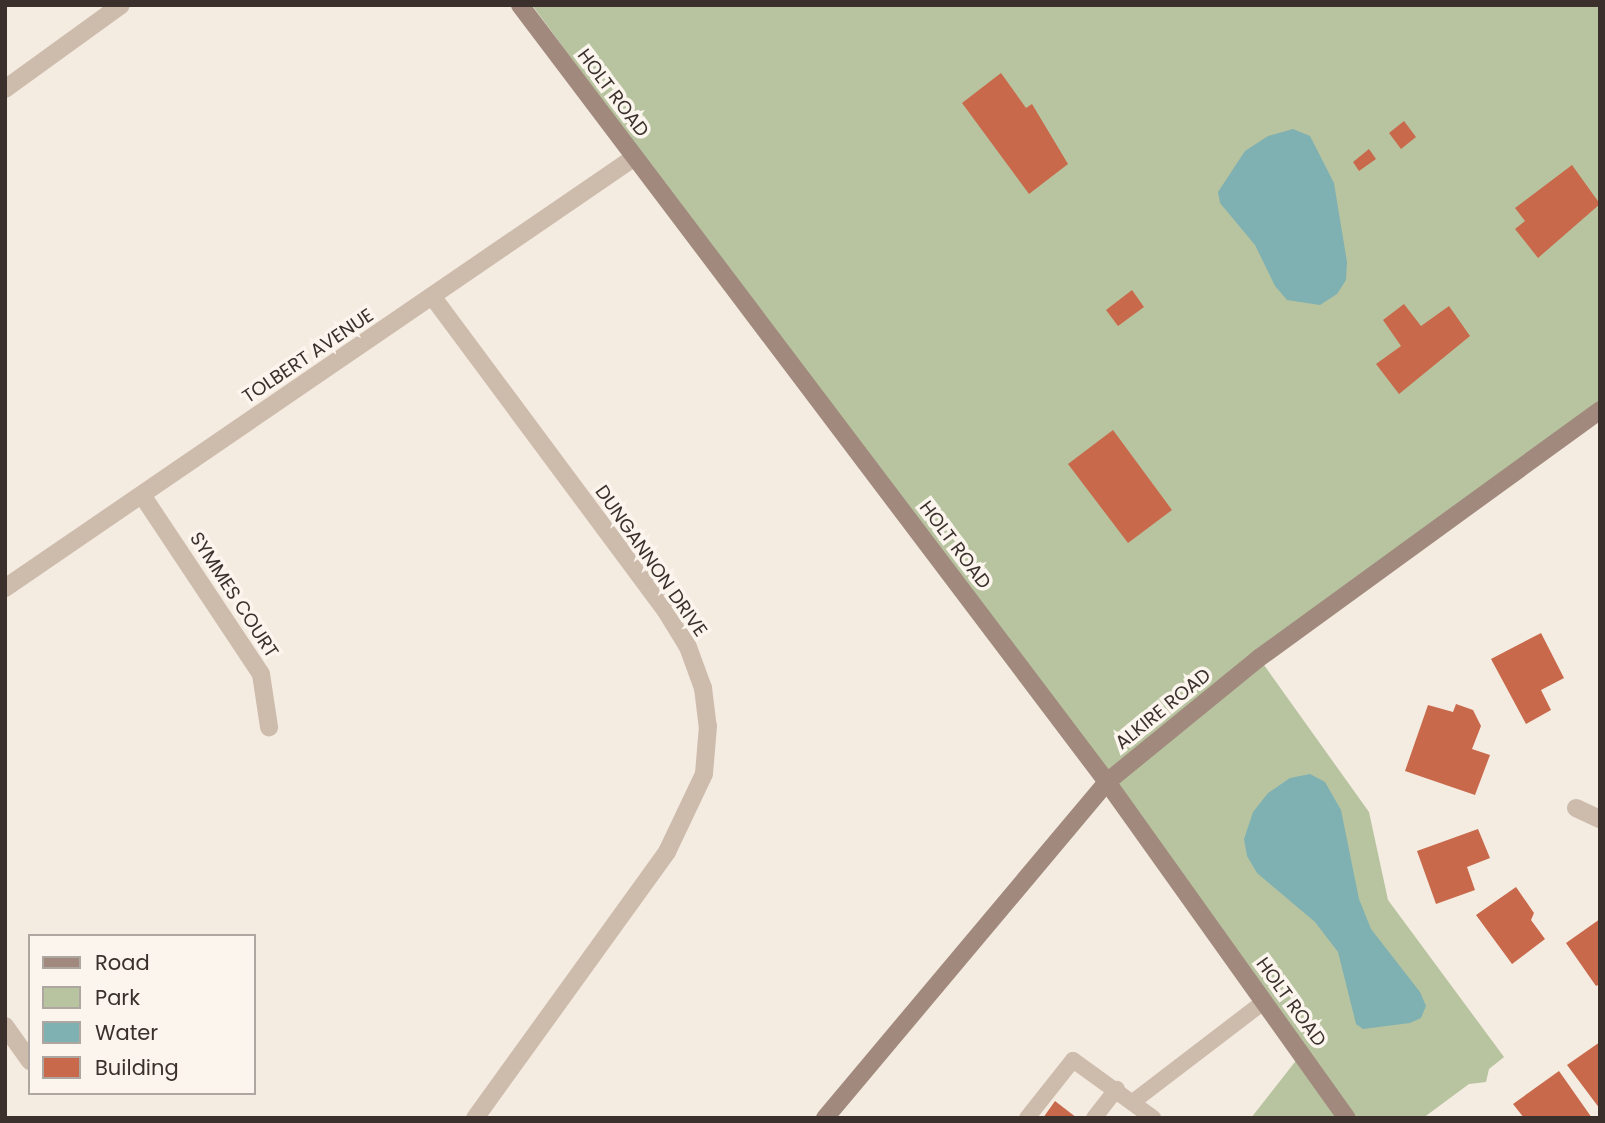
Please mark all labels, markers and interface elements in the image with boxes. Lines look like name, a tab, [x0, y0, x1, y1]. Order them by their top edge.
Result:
street label: HOLT ROAD	[572, 44, 654, 142]
street label: TOLBERT AVENUE	[238, 304, 378, 408]
street label: DUNGANNON DRIVE	[590, 481, 712, 641]
street label: HOLT ROAD	[914, 496, 996, 594]
street label: SYMMES COURT	[185, 528, 283, 662]
street label: ALKIRE ROAD	[1111, 664, 1215, 754]
legend	[28, 934, 256, 1095]
text: Road	[95, 948, 150, 977]
street label: HOLT ROAD	[1251, 953, 1331, 1051]
text: Park	[95, 983, 140, 1012]
text: Water	[95, 1018, 158, 1047]
text: Building	[95, 1053, 179, 1082]

